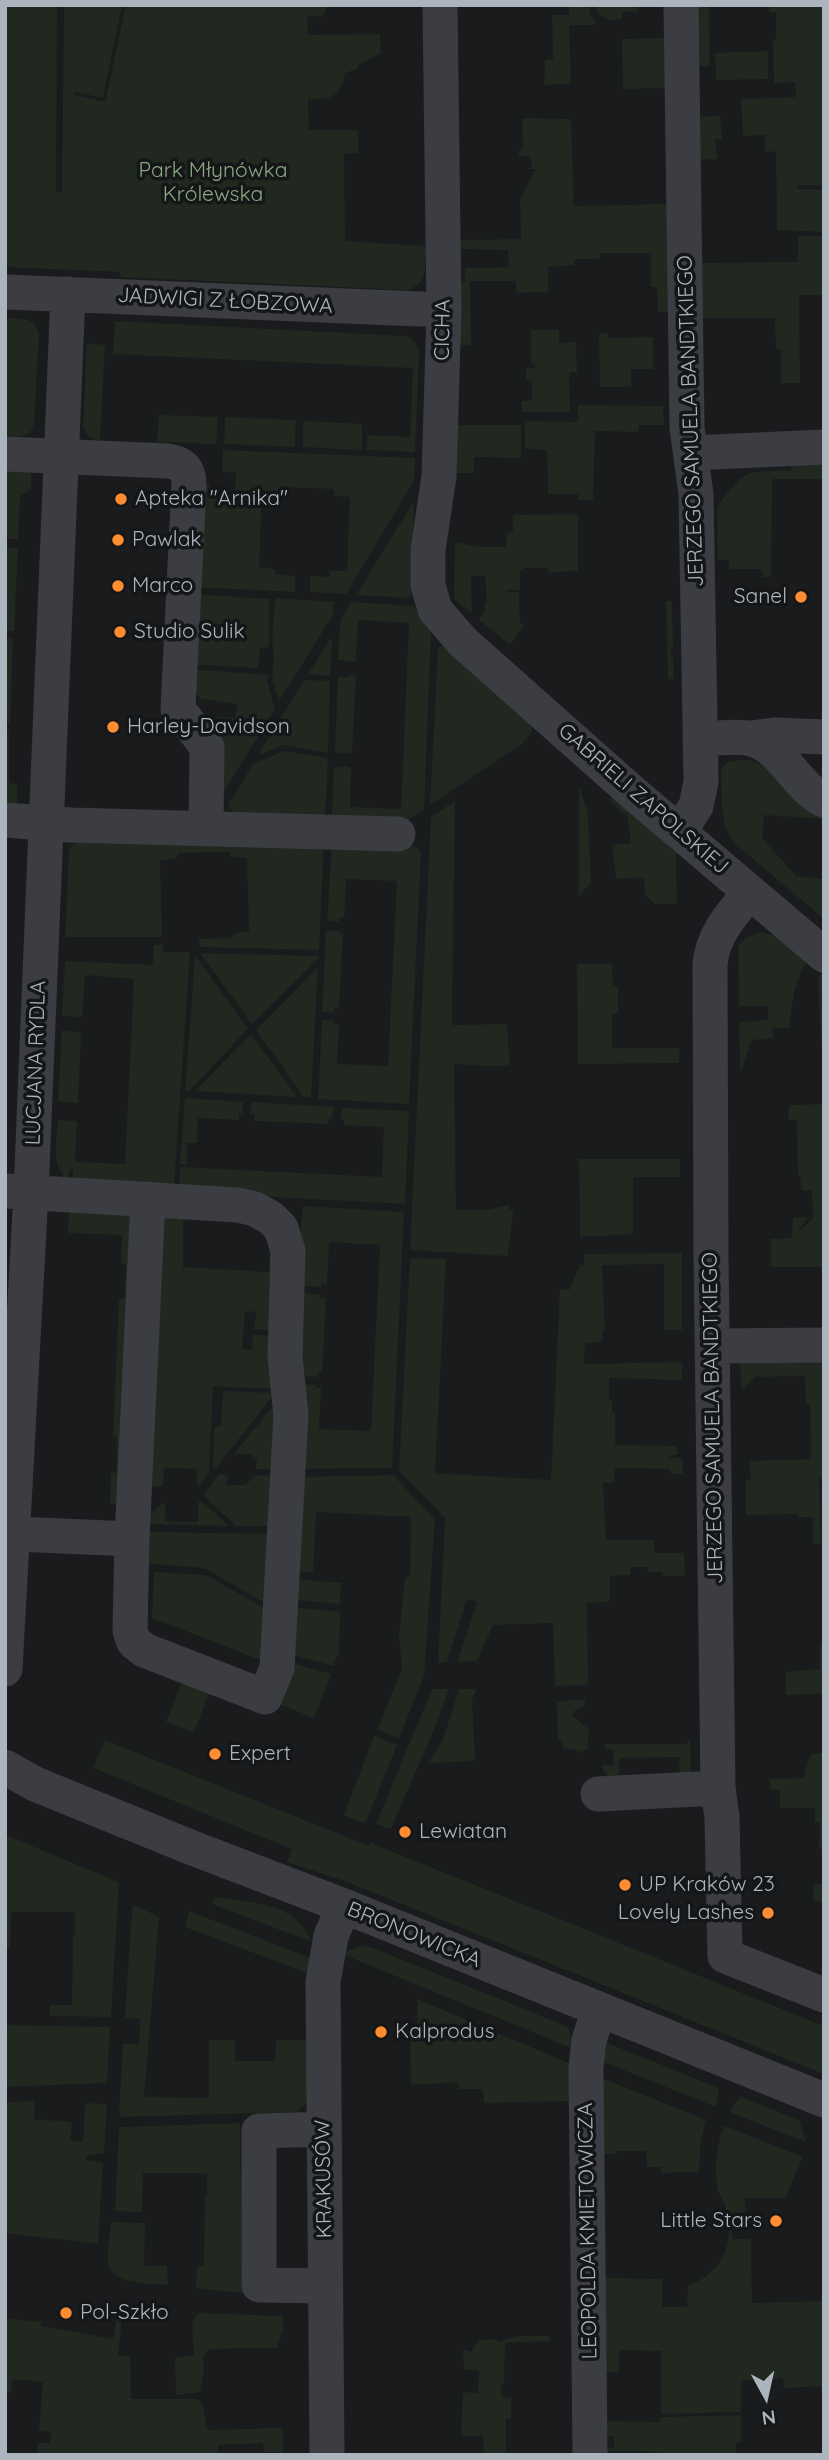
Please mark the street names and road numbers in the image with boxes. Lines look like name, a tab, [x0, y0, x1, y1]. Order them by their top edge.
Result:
street label: JERZEGO SAMUELA BANDTKIEGO	[673, 255, 709, 587]
street label: JADWIGI Z ŁOBZOWA	[117, 283, 333, 319]
street label: CICHA	[430, 299, 456, 361]
street label: GABRIELI ZAPOLSKIEJ	[553, 718, 733, 880]
street label: LUCJANA RYDLA	[21, 980, 51, 1146]
street label: JERZEGO SAMUELA BANDTKIEGO	[698, 1252, 728, 1584]
street label: BRONOWICKA	[343, 1897, 485, 1973]
street label: LEOPOLDA KMIETOWICZA	[573, 2103, 603, 2359]
street label: KRAKUSÓW	[310, 2119, 338, 2239]

